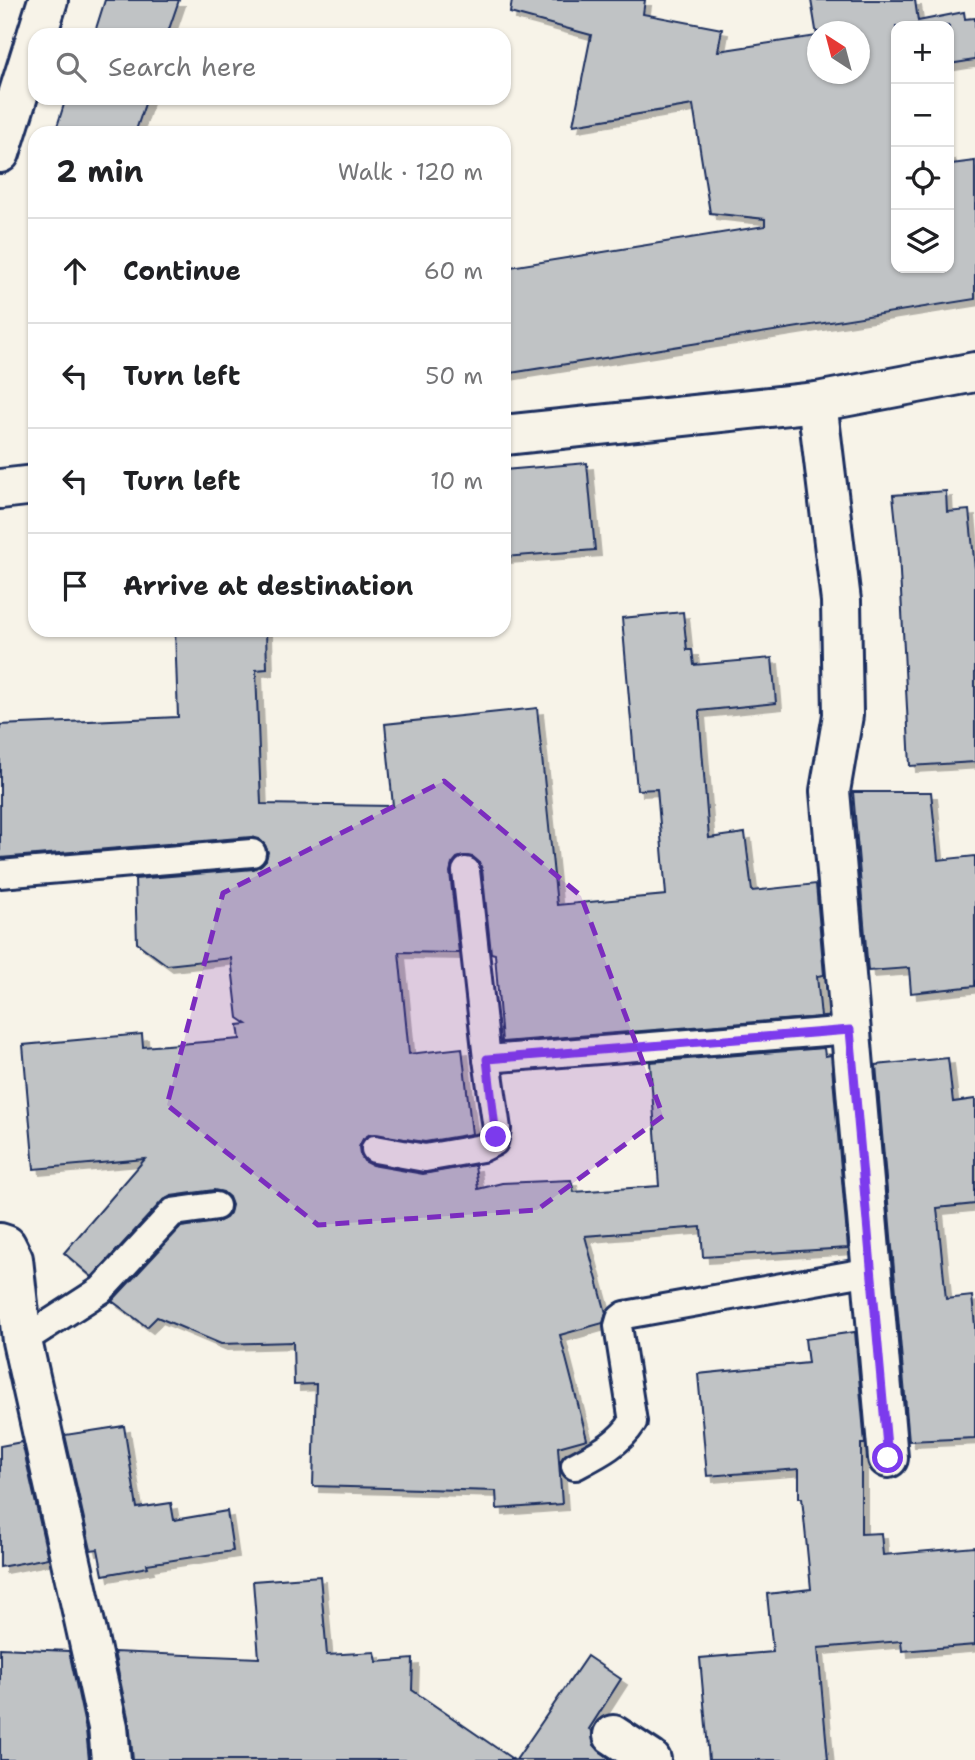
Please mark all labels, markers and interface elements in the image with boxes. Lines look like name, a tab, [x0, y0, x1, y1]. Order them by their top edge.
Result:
north arrow	[807, 21, 870, 84]
map controls	[891, 21, 954, 273]
button: +	[891, 21, 954, 84]
search box	[28, 28, 511, 105]
icon: search	[52, 48, 90, 86]
text: Search here	[108, 49, 257, 84]
button: −	[891, 84, 954, 147]
button: locate	[891, 147, 954, 210]
text: 2 min	[56, 151, 143, 192]
text: Walk · 120 m	[338, 157, 483, 187]
button: layers	[891, 210, 954, 273]
icon: ahead	[56, 252, 94, 290]
text: Continue	[123, 253, 241, 288]
text: 60 m	[424, 256, 483, 286]
icon: left	[56, 357, 94, 395]
text: Turn left	[123, 358, 240, 393]
text: 50 m	[425, 361, 483, 391]
icon: left	[56, 462, 94, 500]
text: Turn left	[123, 463, 240, 498]
text: 10 m	[430, 466, 483, 496]
icon: arrive	[56, 567, 94, 605]
text: Arrive at destination	[123, 568, 413, 603]
route end	[480, 1121, 511, 1152]
route start	[872, 1442, 903, 1473]

